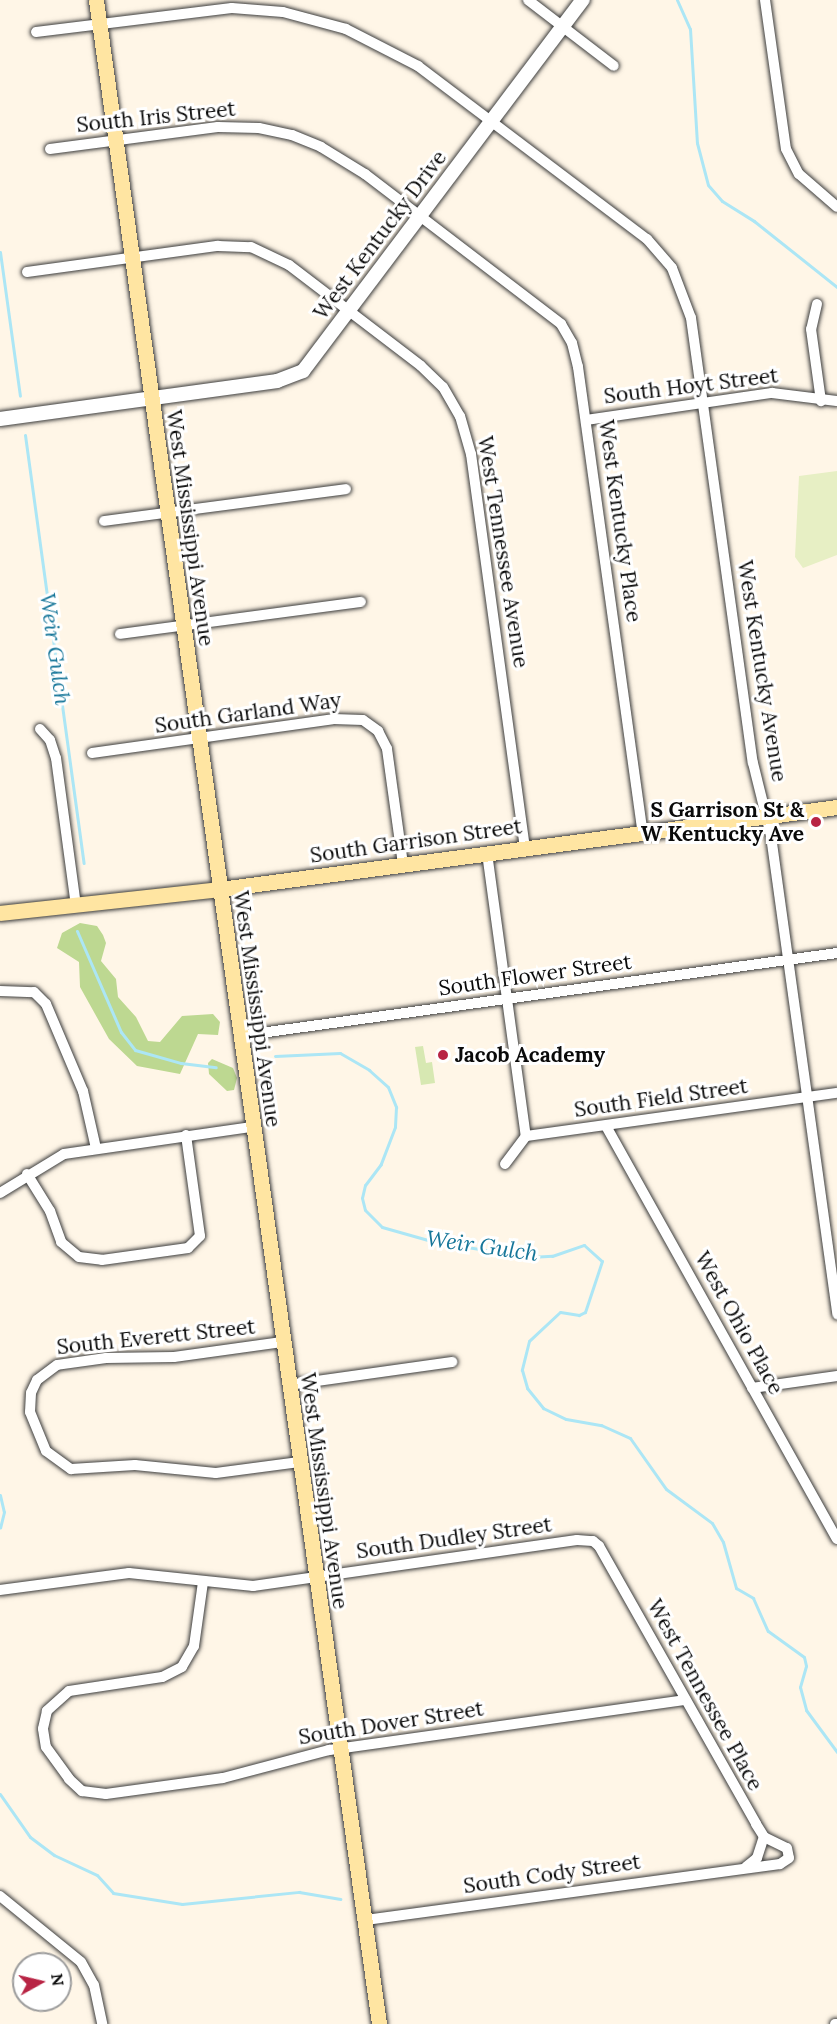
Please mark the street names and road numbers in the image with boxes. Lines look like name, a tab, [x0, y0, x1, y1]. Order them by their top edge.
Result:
street label: South Iris Street	[75, 96, 237, 138]
street label: West Kentucky Drive	[308, 146, 452, 324]
street label: South Hoyt Street	[602, 363, 780, 409]
street label: West Mississippi Avenue	[161, 408, 219, 648]
street label: West Kentucky Place	[593, 418, 647, 624]
street label: West Tennessee Avenue	[472, 434, 534, 670]
street label: West Kentucky Avenue	[732, 559, 792, 783]
street label: South Garland Way	[153, 687, 343, 739]
street label: South Garrison Street	[308, 814, 524, 868]
street label: West Mississippi Avenue	[228, 889, 286, 1129]
street label: South Flower Street	[437, 949, 633, 1001]
street label: South Field Street	[573, 1073, 749, 1123]
street label: West Ohio Place	[689, 1247, 789, 1399]
street label: South Everett Street	[56, 1314, 256, 1360]
street label: West Mississippi Avenue	[295, 1371, 353, 1611]
street label: South Dudley Street	[355, 1512, 553, 1564]
street label: West Tennessee Place	[642, 1595, 768, 1795]
street label: South Dover Street	[297, 1696, 485, 1750]
street label: South Cody Street	[462, 1849, 642, 1899]

